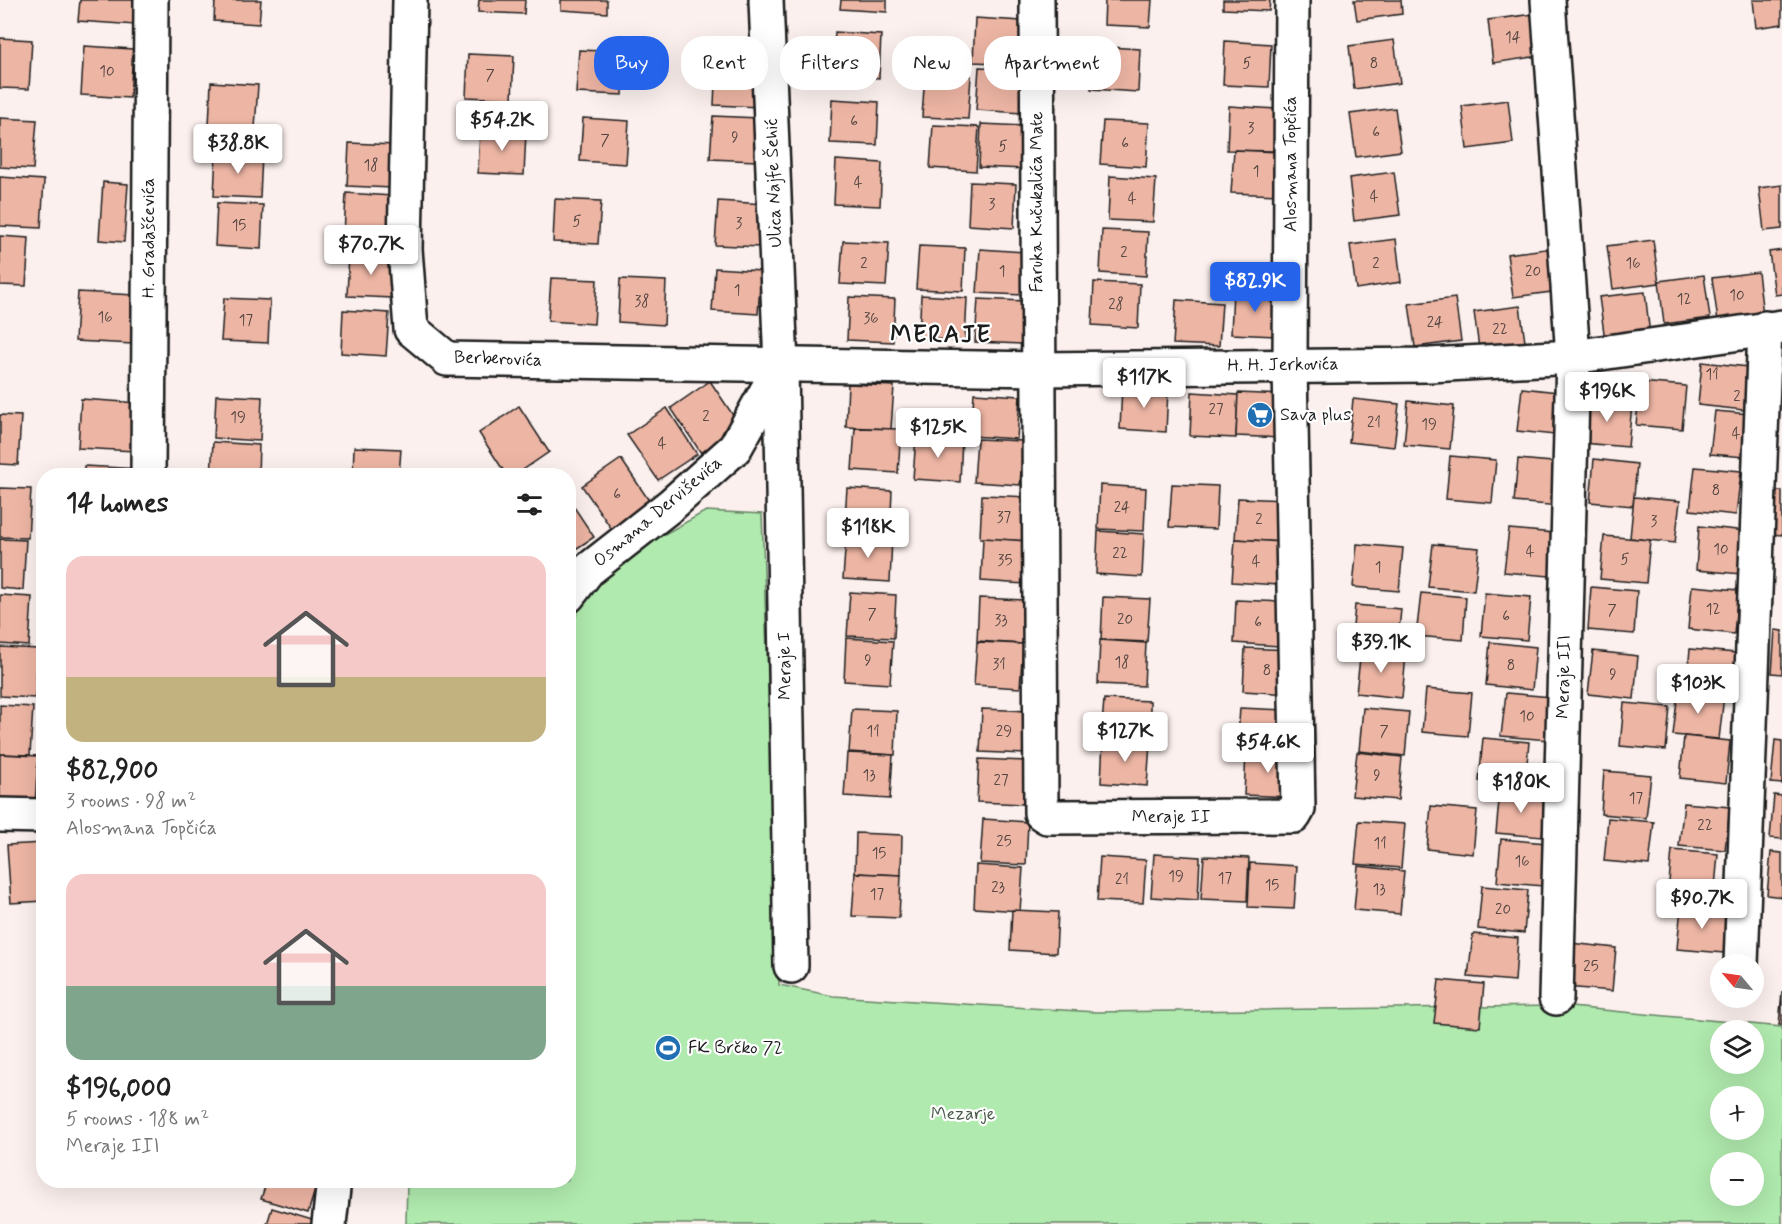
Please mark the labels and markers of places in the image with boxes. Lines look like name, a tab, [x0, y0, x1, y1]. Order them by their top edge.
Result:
pin: $54.2K	[453, 101, 551, 152]
pin: $38.8K	[189, 124, 287, 175]
pin: $70.7K	[322, 225, 420, 276]
pin: $82.9K	[1206, 262, 1304, 313]
pin: $117K	[1102, 358, 1186, 409]
pin: $196K	[1565, 372, 1649, 423]
supermarket icon: Sava plus	[1245, 400, 1275, 430]
place label: Sava plus	[1280, 403, 1351, 427]
pin: $125K	[896, 408, 980, 459]
pin: $118K	[826, 508, 910, 559]
pin: $39.1K	[1332, 623, 1430, 674]
pin: $103K	[1656, 664, 1740, 715]
pin: $127K	[1083, 712, 1167, 763]
pin: $54.6K	[1219, 723, 1317, 774]
pin: $180K	[1479, 763, 1563, 814]
pin: $90.7K	[1653, 879, 1751, 930]
sports icon: FK Brčko 72	[653, 1033, 683, 1063]
place label: FK Brčko 72	[688, 1036, 783, 1060]

